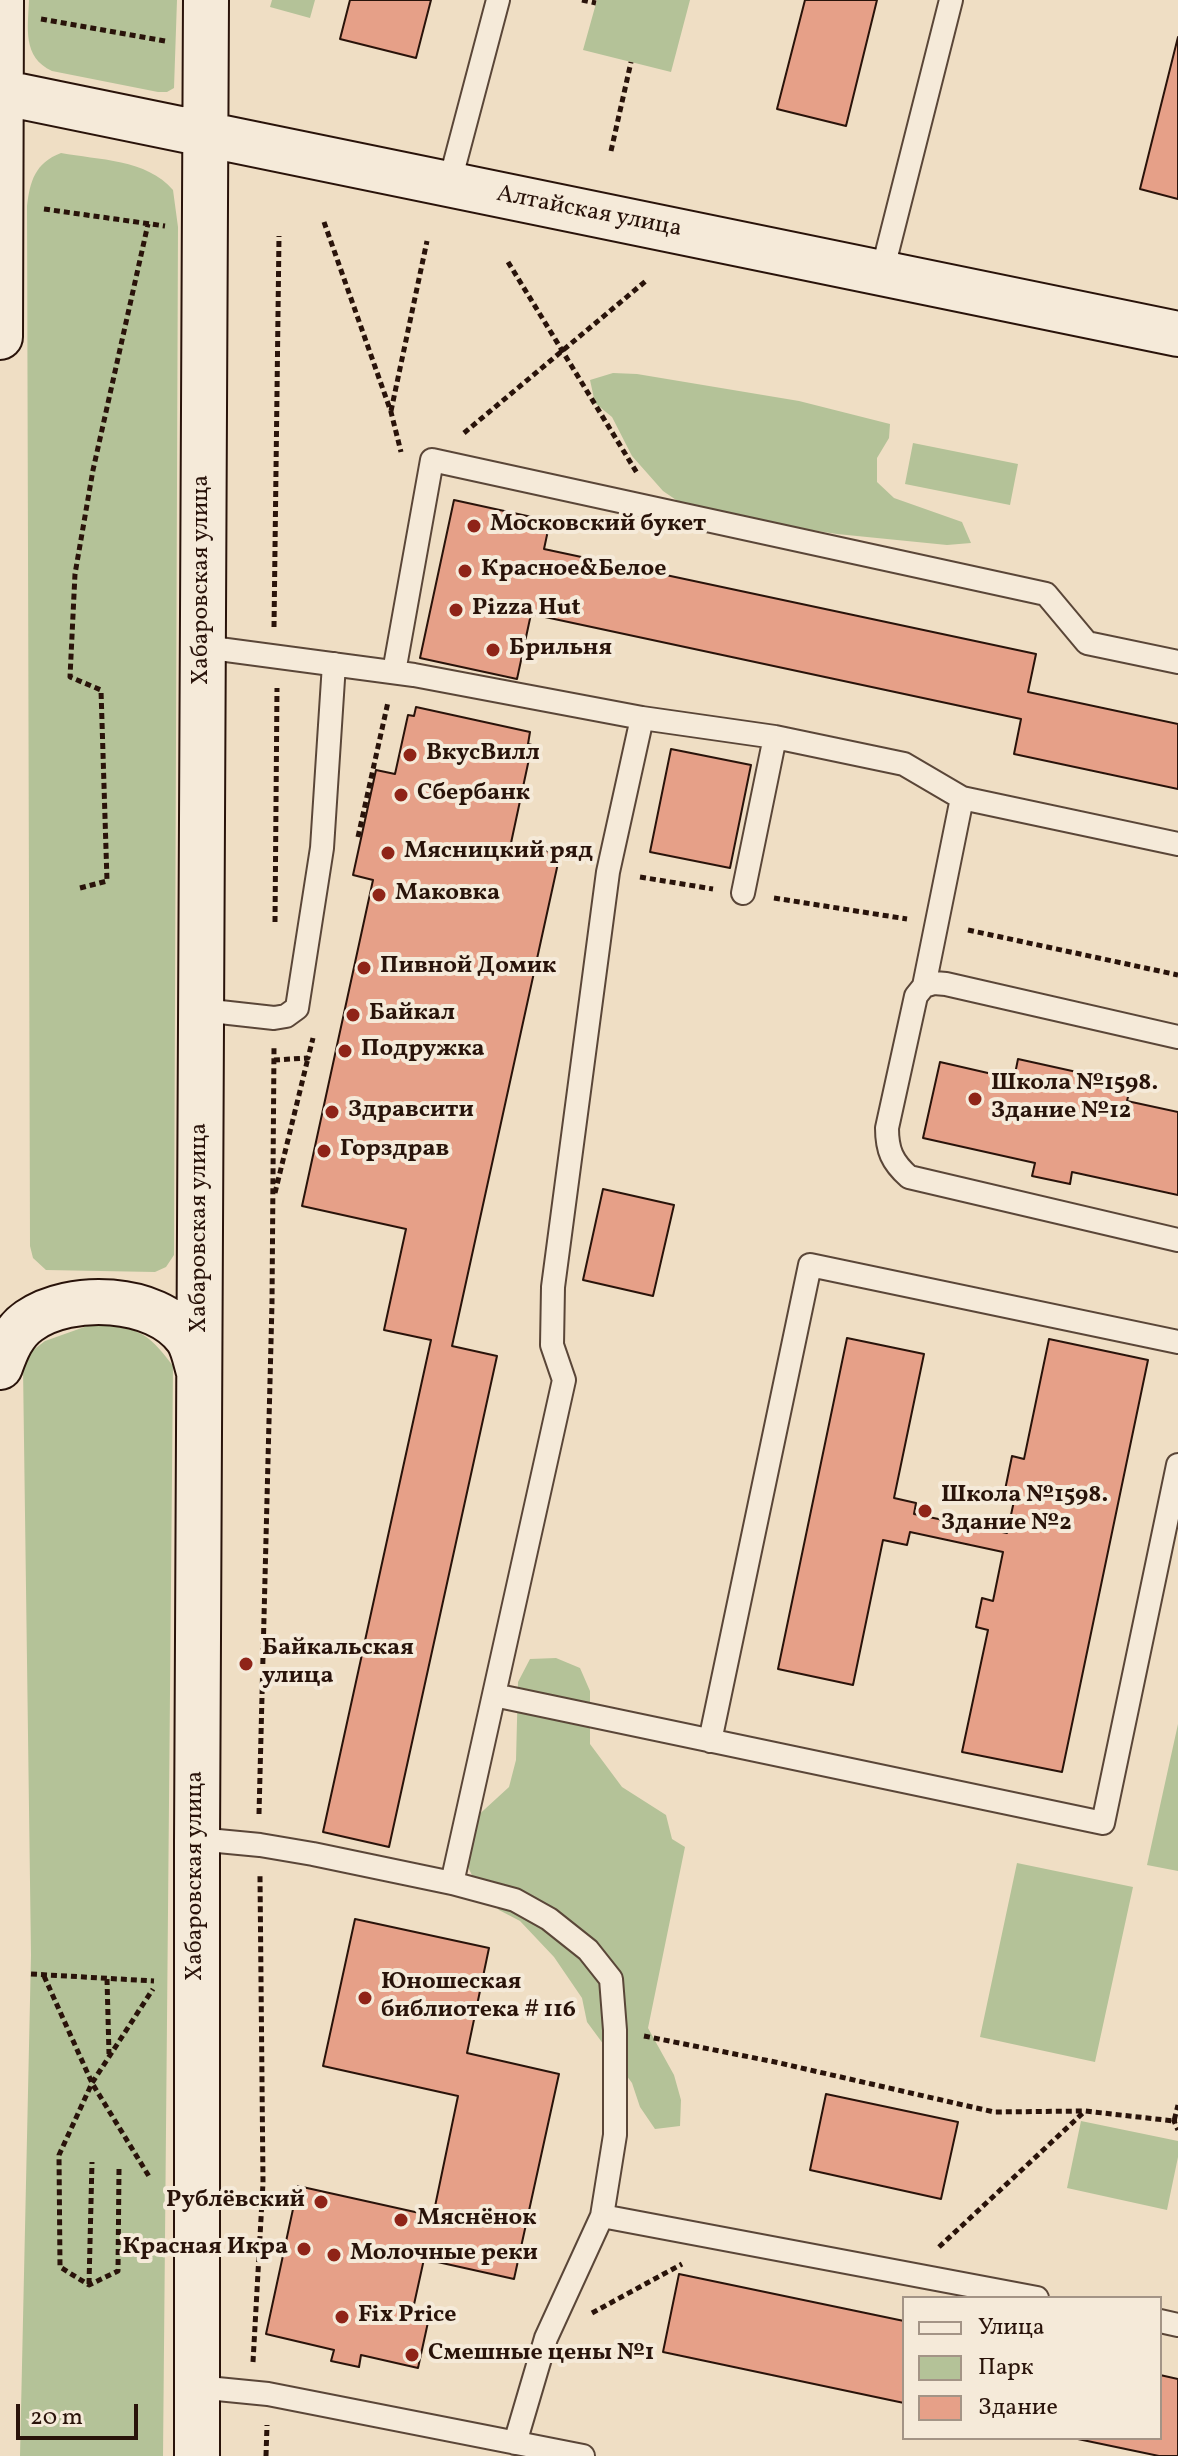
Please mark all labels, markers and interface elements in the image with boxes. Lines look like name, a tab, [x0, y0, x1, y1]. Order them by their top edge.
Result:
street label: Алтайская улица	[494, 181, 684, 245]
street label: Хабаровская улица	[189, 475, 217, 685]
place label: Московский букет	[490, 512, 706, 540]
marker: Московский букет	[465, 517, 483, 535]
place label: Красное&Белое	[481, 557, 666, 585]
marker: Красное&Белое	[456, 562, 474, 580]
place label: Pizza Hut	[472, 596, 581, 624]
marker: Pizza Hut	[447, 601, 465, 619]
place label: Брильня	[509, 636, 612, 664]
marker: Брильня	[484, 641, 502, 659]
place label: ВкусВилл	[426, 741, 540, 769]
marker: ВкусВилл	[401, 746, 419, 764]
place label: Сбербанк	[417, 781, 530, 809]
marker: Сбербанк	[392, 786, 410, 804]
place label: Мясницкий ряд	[404, 839, 593, 867]
marker: Мясницкий ряд	[379, 844, 397, 862]
place label: Маковка	[395, 881, 500, 909]
marker: Маковка	[370, 886, 388, 904]
place label: Пивной Домик	[380, 954, 556, 982]
marker: Пивной Домик	[355, 959, 373, 977]
place label: Байкал	[369, 1001, 455, 1029]
marker: Байкал	[344, 1006, 362, 1024]
place label: Подружка	[361, 1037, 485, 1065]
marker: Подружка	[336, 1042, 354, 1060]
place label: Школа №1598. Здание №12	[991, 1071, 1158, 1127]
marker: Школа №1598. Здание №12	[966, 1090, 984, 1108]
place label: Здравсити	[348, 1098, 474, 1126]
marker: Здравсити	[323, 1103, 341, 1121]
street label: Хабаровская улица	[187, 1123, 215, 1333]
place label: Горздрав	[340, 1137, 449, 1165]
marker: Горздрав	[315, 1142, 333, 1160]
place label: Школа №1598. Здание №2	[941, 1483, 1108, 1539]
marker: Школа №1598. Здание №2	[916, 1502, 934, 1520]
place label: Байкальская улица	[262, 1636, 414, 1692]
marker: Байкальская улица	[237, 1655, 255, 1673]
street label: Хабаровская улица	[183, 1771, 211, 1981]
place label: Юношеская библиотека # 116	[381, 1970, 576, 2026]
marker: Юношеская библиотека # 116	[356, 1989, 374, 2007]
place label: Рублёвский	[166, 2188, 305, 2216]
marker: Рублёвский	[312, 2193, 330, 2211]
place label: Мяснёнок	[417, 2206, 537, 2234]
marker: Мяснёнок	[392, 2211, 410, 2229]
place label: Красная Икра	[123, 2235, 288, 2263]
marker: Красная Икра	[295, 2240, 313, 2258]
place label: Молочные реки	[350, 2241, 538, 2269]
marker: Молочные реки	[325, 2246, 343, 2264]
legend	[902, 2296, 1162, 2440]
place label: Fix Price	[358, 2303, 456, 2331]
marker: Fix Price	[333, 2308, 351, 2326]
text: Улица	[978, 2311, 1045, 2345]
place label: Смешные цены №1	[428, 2341, 654, 2369]
marker: Смешные цены №1	[403, 2346, 421, 2364]
text: Парк	[978, 2351, 1034, 2385]
scale bar	[20, 2388, 142, 2438]
text: Здание	[978, 2391, 1058, 2425]
text: 20 m	[30, 2401, 83, 2435]

